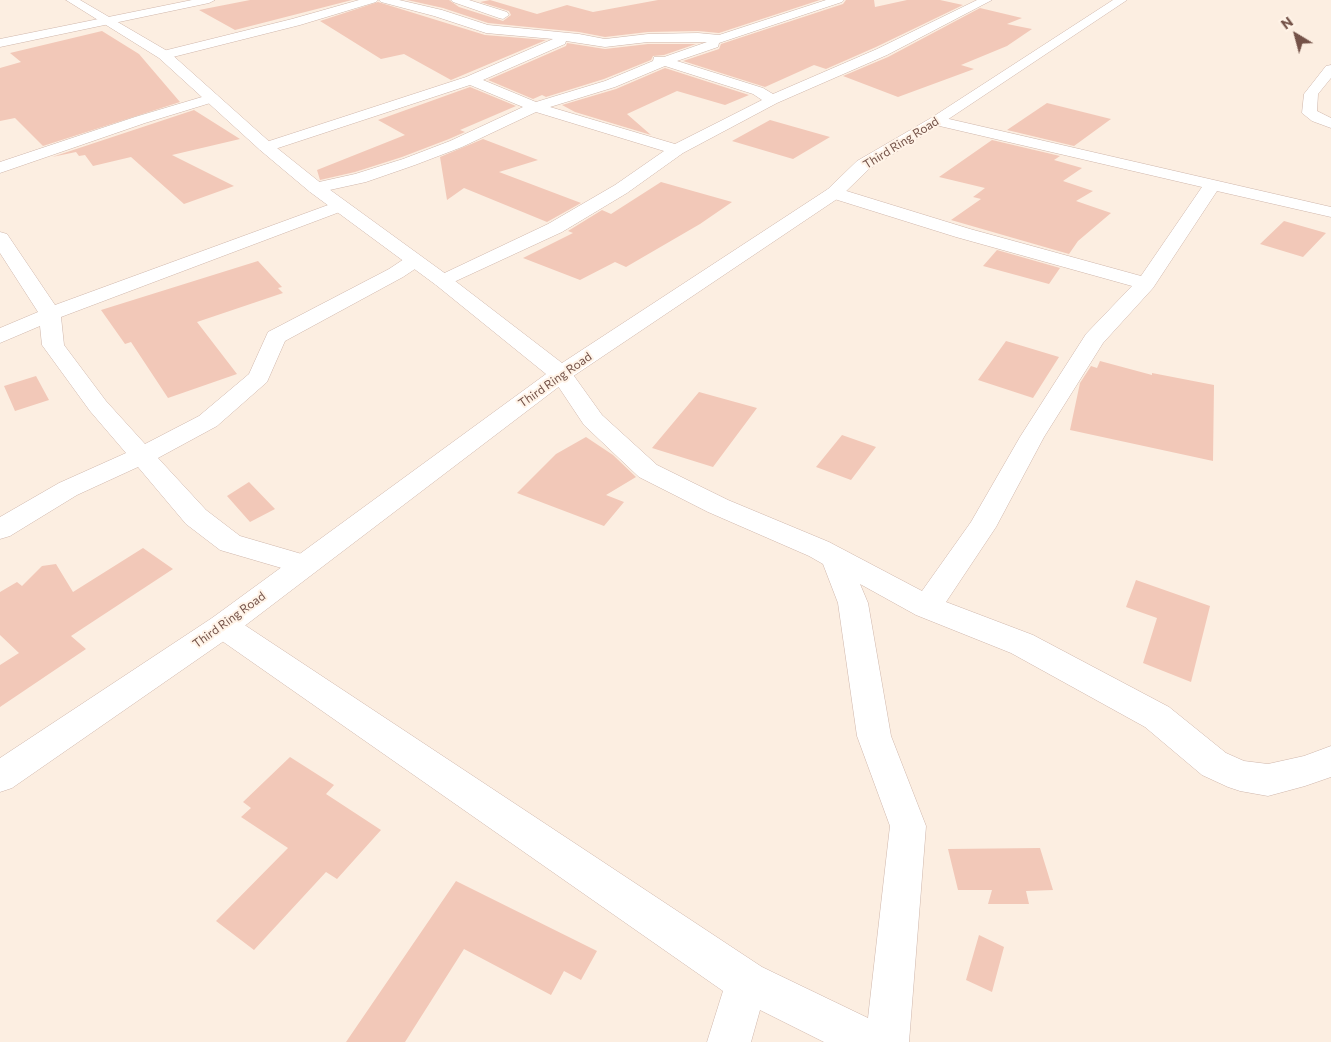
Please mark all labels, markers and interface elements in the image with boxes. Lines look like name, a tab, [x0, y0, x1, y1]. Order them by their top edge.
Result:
north arrow	[1271, 10, 1321, 60]
text: N	[1277, 13, 1296, 33]
street label: Third Ring Road	[861, 114, 941, 172]
street label: Third Ring Road	[516, 349, 594, 411]
street label: Third Ring Road	[190, 589, 268, 651]

